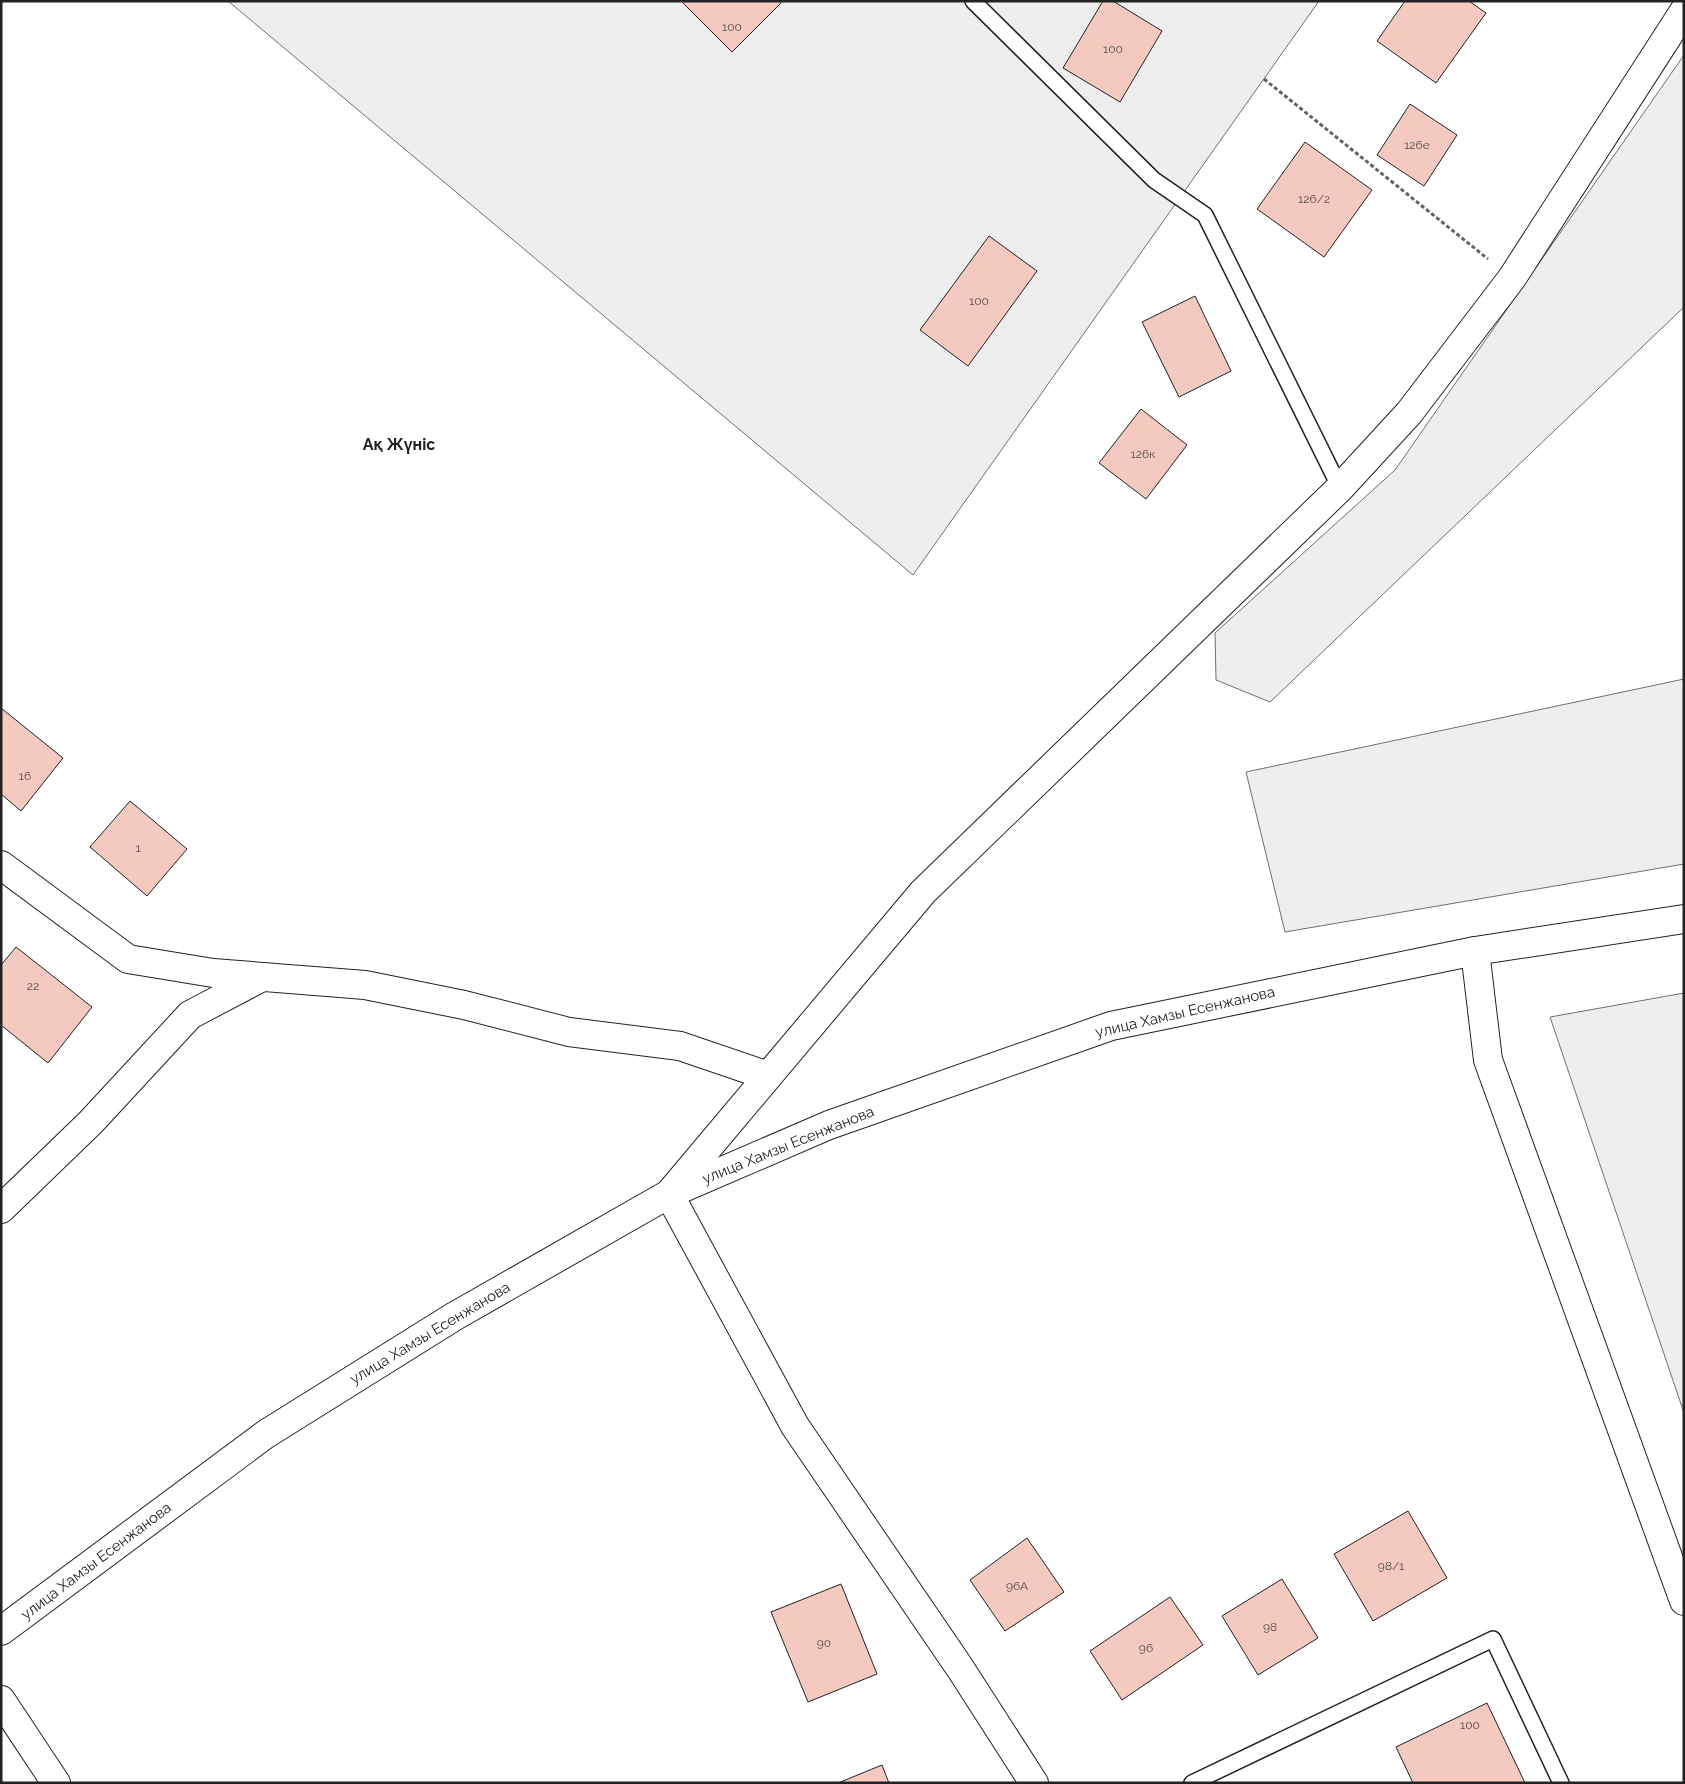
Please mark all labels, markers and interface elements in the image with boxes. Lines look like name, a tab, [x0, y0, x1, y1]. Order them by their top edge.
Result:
house number: 100	[722, 20, 742, 34]
house number: 100	[1103, 42, 1123, 56]
house number: 126е	[1404, 138, 1430, 152]
house number: 126/2	[1298, 192, 1330, 206]
house number: 100	[969, 294, 989, 308]
district label: Ақ Жүніс	[363, 435, 435, 454]
house number: 126к	[1131, 447, 1155, 461]
house number: 16	[19, 769, 31, 783]
house number: 1	[135, 841, 141, 855]
house number: 22	[27, 979, 39, 993]
street label: улица Хамзы Есенжанова	[1093, 983, 1277, 1041]
street label: улица Хамзы Есенжанова	[699, 1102, 877, 1188]
street label: улица Хамзы Есенжанова	[347, 1278, 513, 1388]
street label: улица Хамзы Есенжанова	[17, 1499, 175, 1623]
house number: 98/1	[1378, 1559, 1404, 1573]
house number: 96А	[1006, 1579, 1028, 1593]
house number: 98	[1263, 1620, 1277, 1634]
house number: 90	[817, 1636, 831, 1650]
house number: 96	[1139, 1641, 1153, 1655]
house number: 100	[1460, 1718, 1480, 1732]

